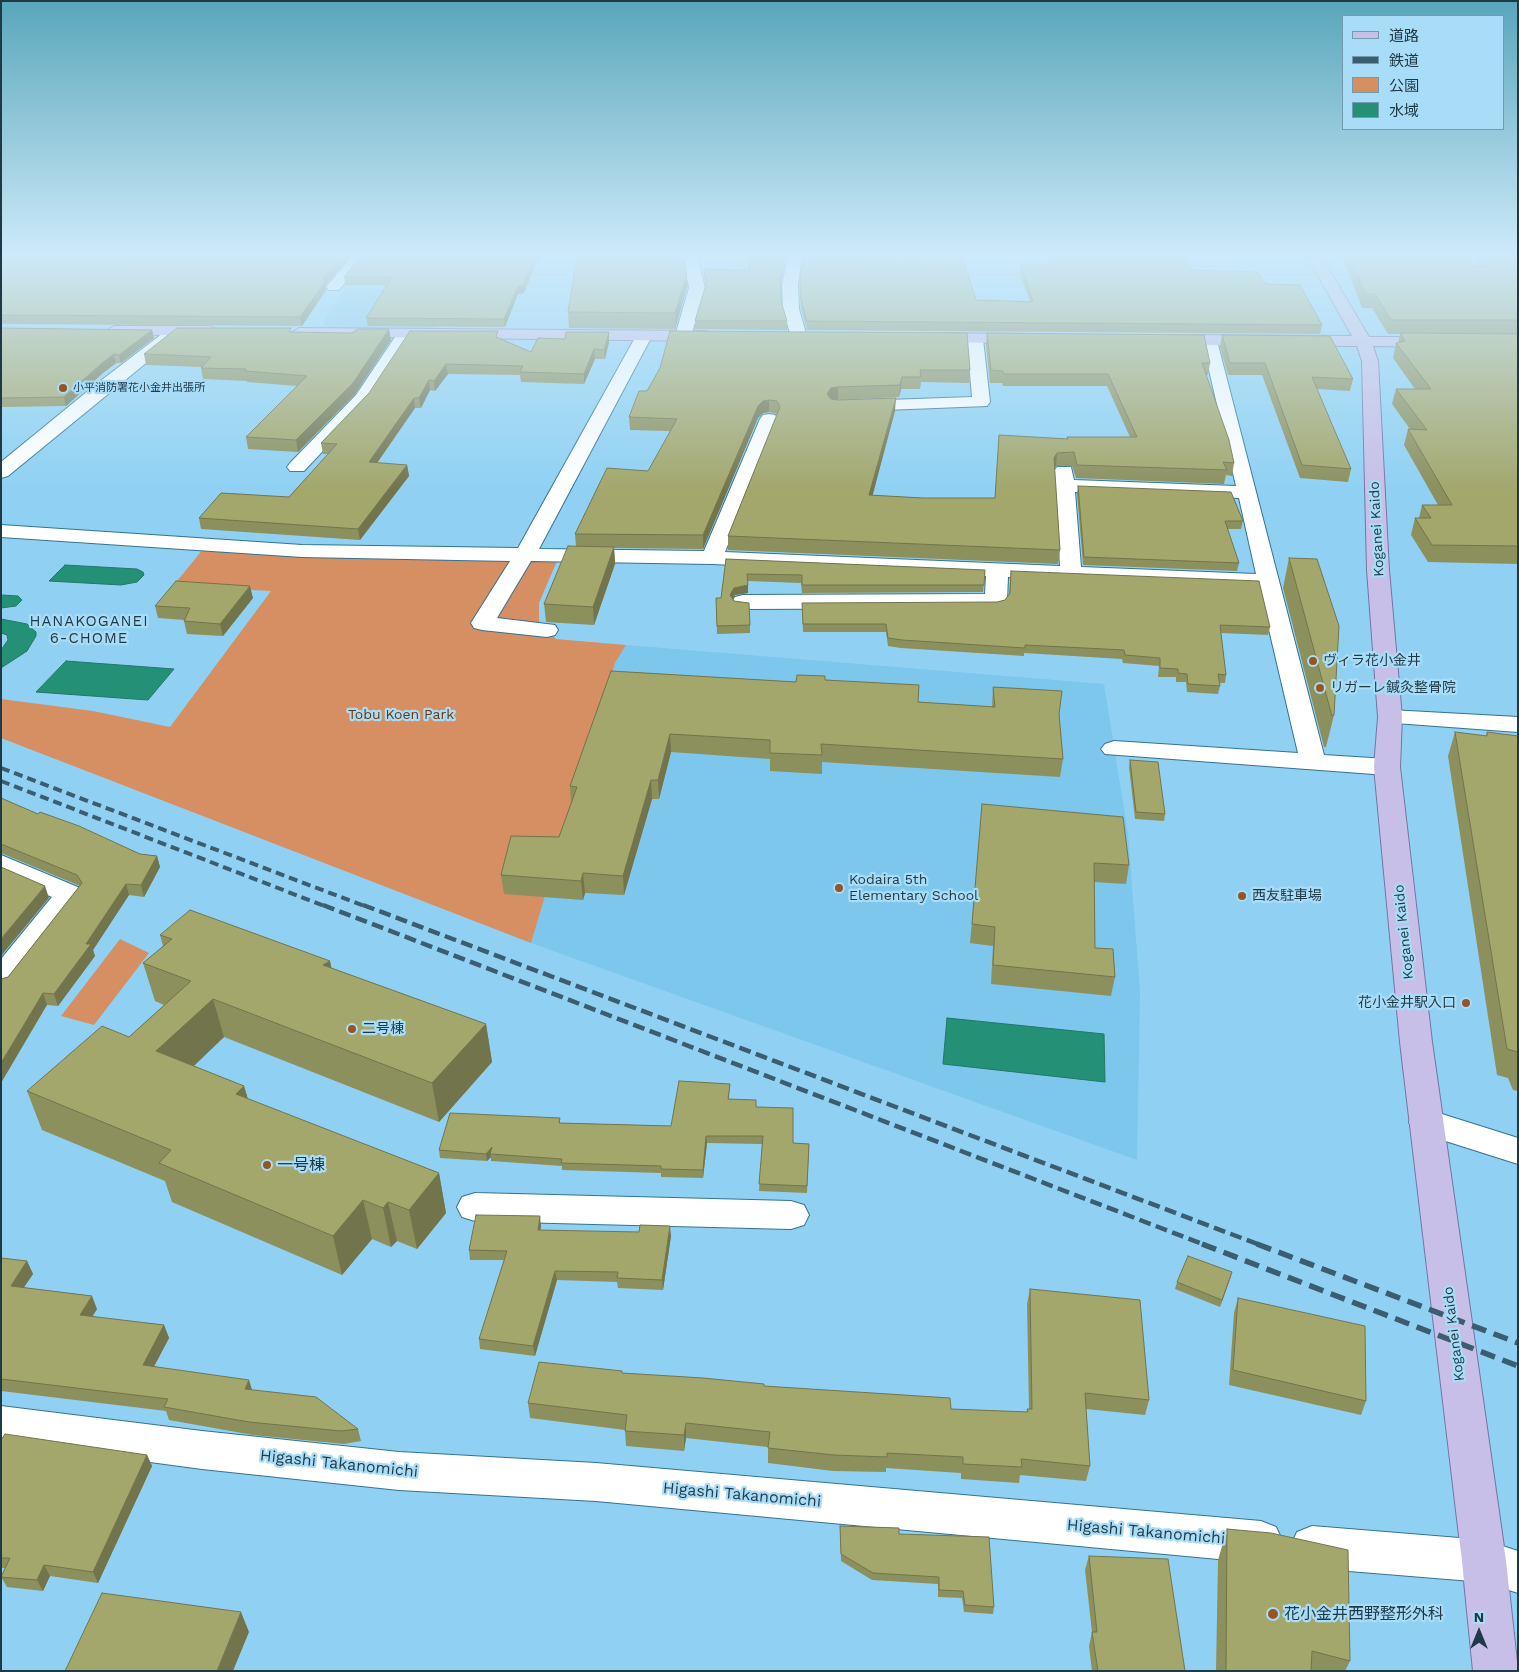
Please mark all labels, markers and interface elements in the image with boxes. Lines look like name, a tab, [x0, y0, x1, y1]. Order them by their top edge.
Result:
legend	[1342, 15, 1504, 130]
text: 道路	[1389, 27, 1419, 45]
text: 鉄道	[1389, 52, 1419, 70]
text: 公園	[1389, 77, 1419, 95]
text: 水域	[1389, 102, 1419, 120]
place label: 小平消防署花小金井出張所	[73, 381, 205, 395]
marker: 小平消防署花小金井出張所	[57, 382, 69, 394]
street label: Koganei Kaido	[1366, 481, 1388, 577]
district label: HANAKOGANEI 6-CHOME	[28, 613, 150, 648]
place label: ヴィラ花小金井	[1323, 653, 1421, 669]
marker: ヴィラ花小金井	[1307, 655, 1319, 667]
place label: リガーレ鍼灸整骨院	[1330, 680, 1456, 696]
marker: リガーレ鍼灸整骨院	[1314, 682, 1326, 694]
park label: Tobu Koen Park	[348, 707, 454, 723]
place label: Kodaira 5th Elementary School	[849, 872, 978, 904]
marker: Kodaira 5th Elementary School	[833, 882, 845, 894]
street label: Koganei Kaido	[1391, 884, 1417, 980]
place label: 西友駐車場	[1252, 888, 1322, 904]
marker: 西友駐車場	[1236, 890, 1248, 902]
place label: 花小金井駅入口	[1358, 995, 1456, 1011]
marker: 花小金井駅入口	[1460, 997, 1472, 1009]
place label: 二号棟	[362, 1021, 404, 1037]
marker: 二号棟	[346, 1023, 358, 1035]
place label: 一号棟	[277, 1155, 325, 1175]
marker: 一号棟	[261, 1159, 273, 1171]
street label: Koganei Kaido	[1440, 1286, 1468, 1382]
street label: Higashi Takanomichi	[259, 1446, 419, 1482]
street label: Higashi Takanomichi	[662, 1479, 822, 1511]
street label: Higashi Takanomichi	[1066, 1516, 1226, 1548]
place label: 花小金井西野整形外科	[1284, 1604, 1444, 1624]
marker: 花小金井西野整形外科	[1266, 1607, 1280, 1621]
north arrow	[1454, 1607, 1504, 1657]
text: N	[1474, 1609, 1484, 1625]

